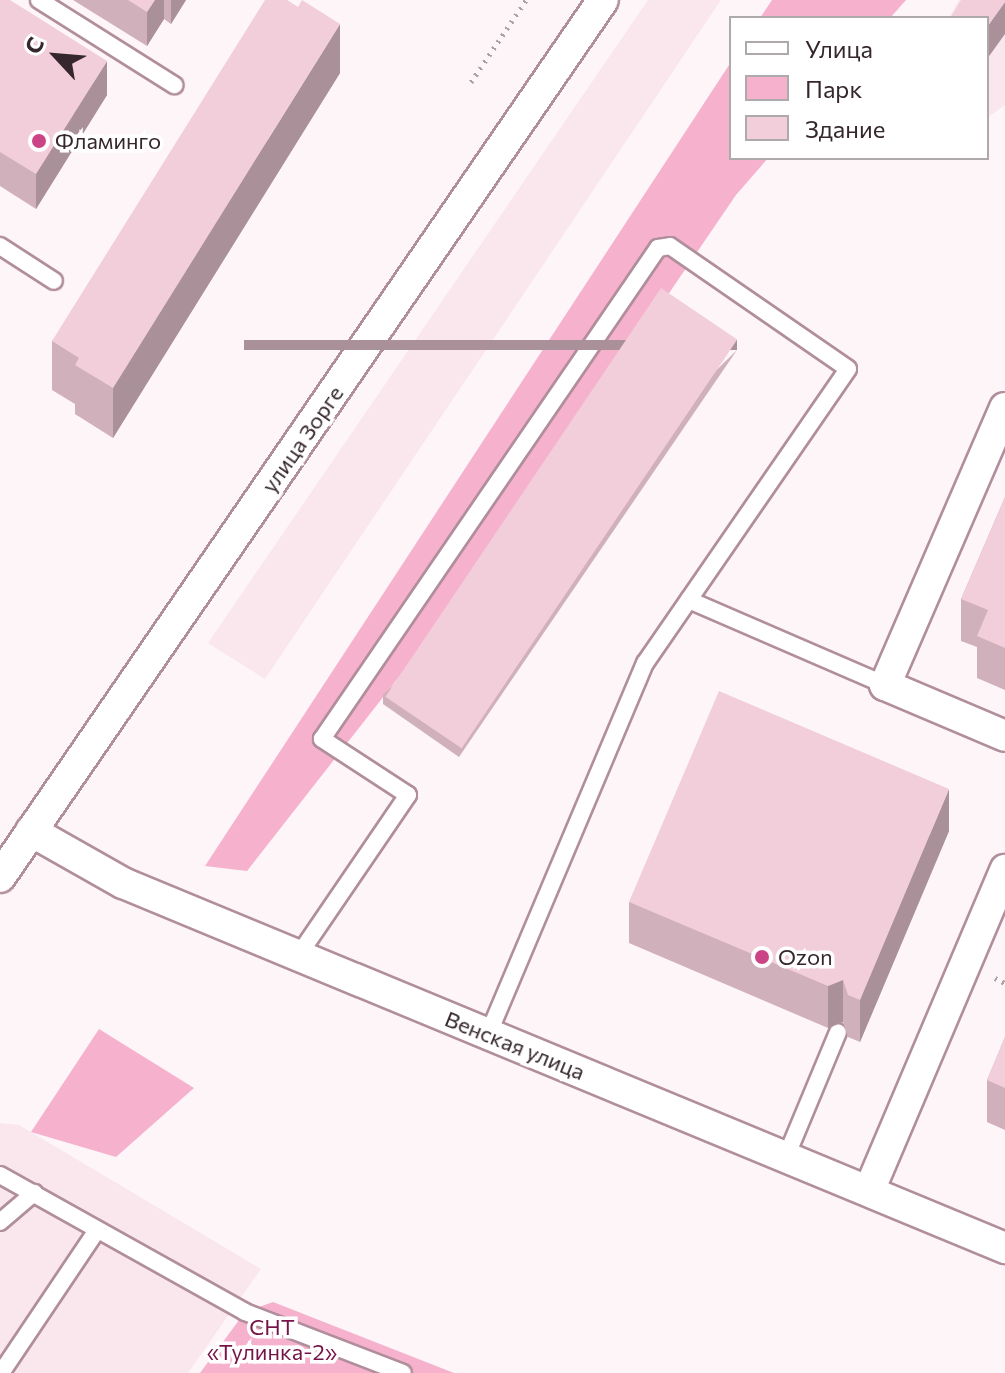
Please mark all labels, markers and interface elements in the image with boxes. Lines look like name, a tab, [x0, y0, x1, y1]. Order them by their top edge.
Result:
north arrow	[16, 16, 96, 96]
legend	[729, 16, 989, 160]
text: С	[19, 33, 49, 58]
text: Улица	[805, 34, 873, 63]
text: Парк	[805, 74, 862, 103]
text: Здание	[805, 114, 885, 143]
place label: Фламинго	[55, 128, 161, 154]
marker: Фламинго	[30, 132, 48, 150]
street label: улица Зорге	[256, 381, 348, 497]
place label: Ozon	[778, 944, 833, 970]
marker: Ozon	[753, 948, 771, 966]
street label: Венская улица	[441, 1005, 589, 1085]
park label: СНТ «Тулинка-2»	[207, 1313, 337, 1364]

